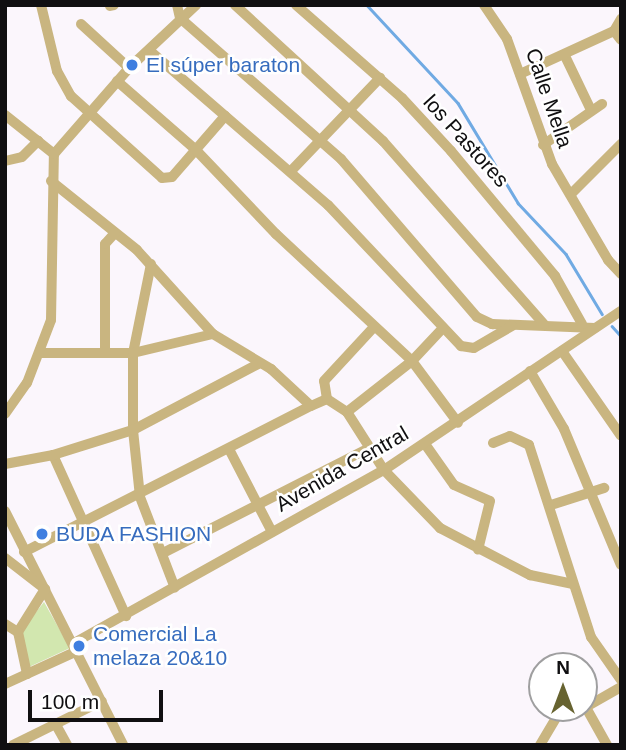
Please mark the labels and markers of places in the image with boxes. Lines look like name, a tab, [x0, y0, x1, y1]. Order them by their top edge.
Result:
place label: El súper baraton	[146, 52, 300, 78]
marker: El súper baraton	[124, 57, 140, 73]
place label: BUDA FASHION	[56, 521, 212, 547]
marker: BUDA FASHION	[34, 526, 50, 542]
place label: Comercial La melaza 20&10	[93, 621, 227, 671]
marker: Comercial La melaza 20&10	[71, 638, 87, 654]

